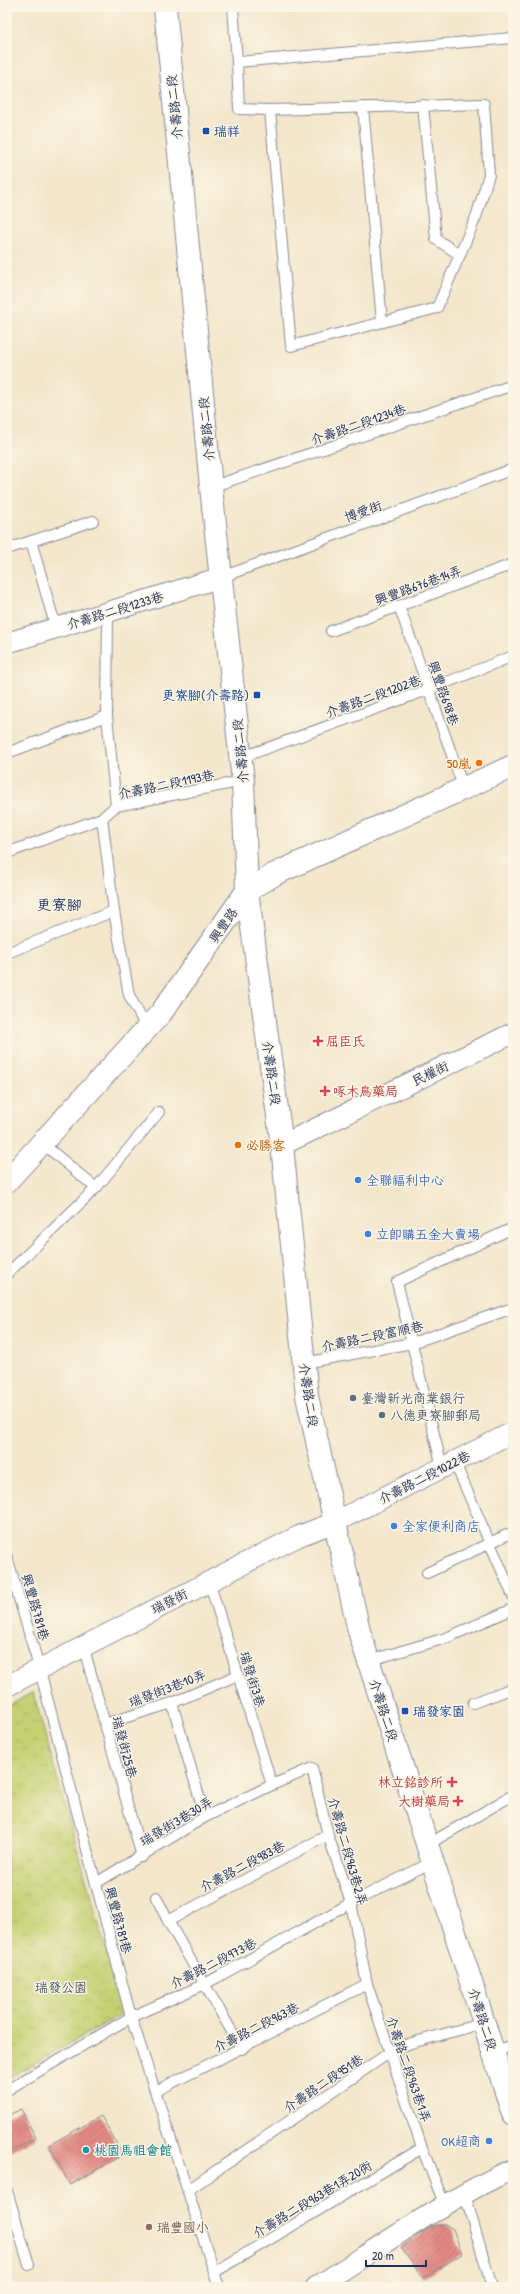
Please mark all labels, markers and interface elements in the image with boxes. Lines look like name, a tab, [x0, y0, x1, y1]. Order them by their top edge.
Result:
street label: 介壽路二段	[162, 74, 186, 140]
place label: 瑞祥	[214, 122, 240, 140]
marker: 瑞祥	[201, 126, 211, 136]
street label: 介壽路二段	[194, 396, 218, 462]
street label: 介壽路二段1234巷	[308, 399, 408, 449]
street label: 博愛街	[342, 496, 384, 526]
street label: 興豐路676巷14弄	[372, 561, 464, 609]
street label: 介壽路二段1233巷	[64, 587, 166, 633]
street label: 興豐路698巷	[424, 658, 464, 728]
street label: 介壽路二段1202巷	[323, 670, 423, 722]
place label: 更寮腳(介壽路)	[162, 686, 249, 704]
marker: 更寮腳(介壽路)	[252, 690, 262, 700]
street label: 介壽路二段	[228, 718, 252, 784]
place label: 50嵐	[447, 754, 471, 772]
marker: 50嵐	[474, 758, 484, 768]
street label: 介壽路二段1193巷	[116, 765, 216, 803]
district label: 更寮腳	[36, 894, 82, 915]
street label: 興豐路	[204, 904, 242, 946]
place label: 屈臣氏	[326, 1032, 365, 1050]
marker: 屈臣氏	[313, 1036, 323, 1046]
street label: 介壽路二段	[259, 1040, 285, 1106]
street label: 民權街	[409, 1056, 451, 1090]
place label: 啄木鳥藥局	[333, 1082, 398, 1100]
marker: 啄木鳥藥局	[320, 1086, 330, 1096]
place label: 必勝客	[246, 1136, 285, 1154]
marker: 必勝客	[233, 1140, 243, 1150]
place label: 全聯福利中心	[366, 1171, 444, 1189]
marker: 全聯福利中心	[353, 1175, 363, 1185]
place label: 立即購五金大賣場	[376, 1225, 480, 1243]
marker: 立即購五金大賣場	[363, 1229, 373, 1239]
street label: 介壽路二段富順巷	[319, 1316, 425, 1356]
street label: 介壽路二段	[295, 1361, 323, 1429]
place label: 臺灣新光商業銀行	[361, 1389, 465, 1407]
marker: 臺灣新光商業銀行	[348, 1393, 358, 1403]
place label: 八德更寮腳郵局	[390, 1406, 481, 1424]
marker: 八德更寮腳郵局	[377, 1410, 387, 1420]
street label: 介壽路二段1022巷	[375, 1446, 473, 1508]
place label: 全家便利商店	[402, 1517, 480, 1535]
marker: 全家便利商店	[389, 1521, 399, 1531]
street label: 興豐路781巷	[18, 1571, 54, 1643]
street label: 瑞發街	[148, 1584, 190, 1618]
street label: 瑞發街3巷	[236, 1649, 270, 1709]
street label: 瑞發街3巷10弄	[126, 1665, 208, 1711]
street label: 介壽路二段	[365, 1676, 403, 1744]
place label: 瑞發家園	[413, 1702, 465, 1720]
marker: 瑞發家園	[400, 1706, 410, 1716]
street label: 瑞發街25巷	[108, 1714, 142, 1780]
place label: 林立銘診所	[378, 1773, 443, 1791]
marker: 林立銘診所	[446, 1776, 458, 1788]
street label: 瑞發街3巷30弄	[136, 1792, 216, 1850]
place label: 大樹藥局	[398, 1792, 450, 1810]
street label: 介壽路二段963巷2弄	[324, 1794, 372, 1908]
marker: 大樹藥局	[453, 1796, 463, 1806]
street label: 介壽路二段983巷	[196, 1836, 288, 1896]
street label: 興豐路781巷	[101, 1884, 137, 1956]
street label: 介壽路二段973巷	[167, 1933, 259, 1993]
park label: 瑞發公園	[35, 1978, 87, 1996]
street label: 介壽路二段	[464, 1985, 502, 2053]
street label: 介壽路二段963巷	[210, 1998, 302, 2056]
street label: 介壽路二段963巷1弄	[382, 2013, 436, 2125]
street label: 介壽路二段951巷	[279, 2050, 367, 2116]
place label: OK超商	[441, 2132, 481, 2150]
marker: OK超商	[484, 2136, 494, 2146]
place label: 桃園馬祖會館	[94, 2141, 172, 2159]
marker: 桃園馬祖會館	[81, 2145, 91, 2155]
street label: 介壽路二段963巷1弄20衖	[249, 2156, 375, 2242]
place label: 瑞豐國小	[157, 2218, 209, 2236]
marker: 瑞豐國小	[144, 2222, 154, 2232]
scale bar	[366, 2242, 426, 2268]
text: 20 m	[372, 2247, 394, 2264]

